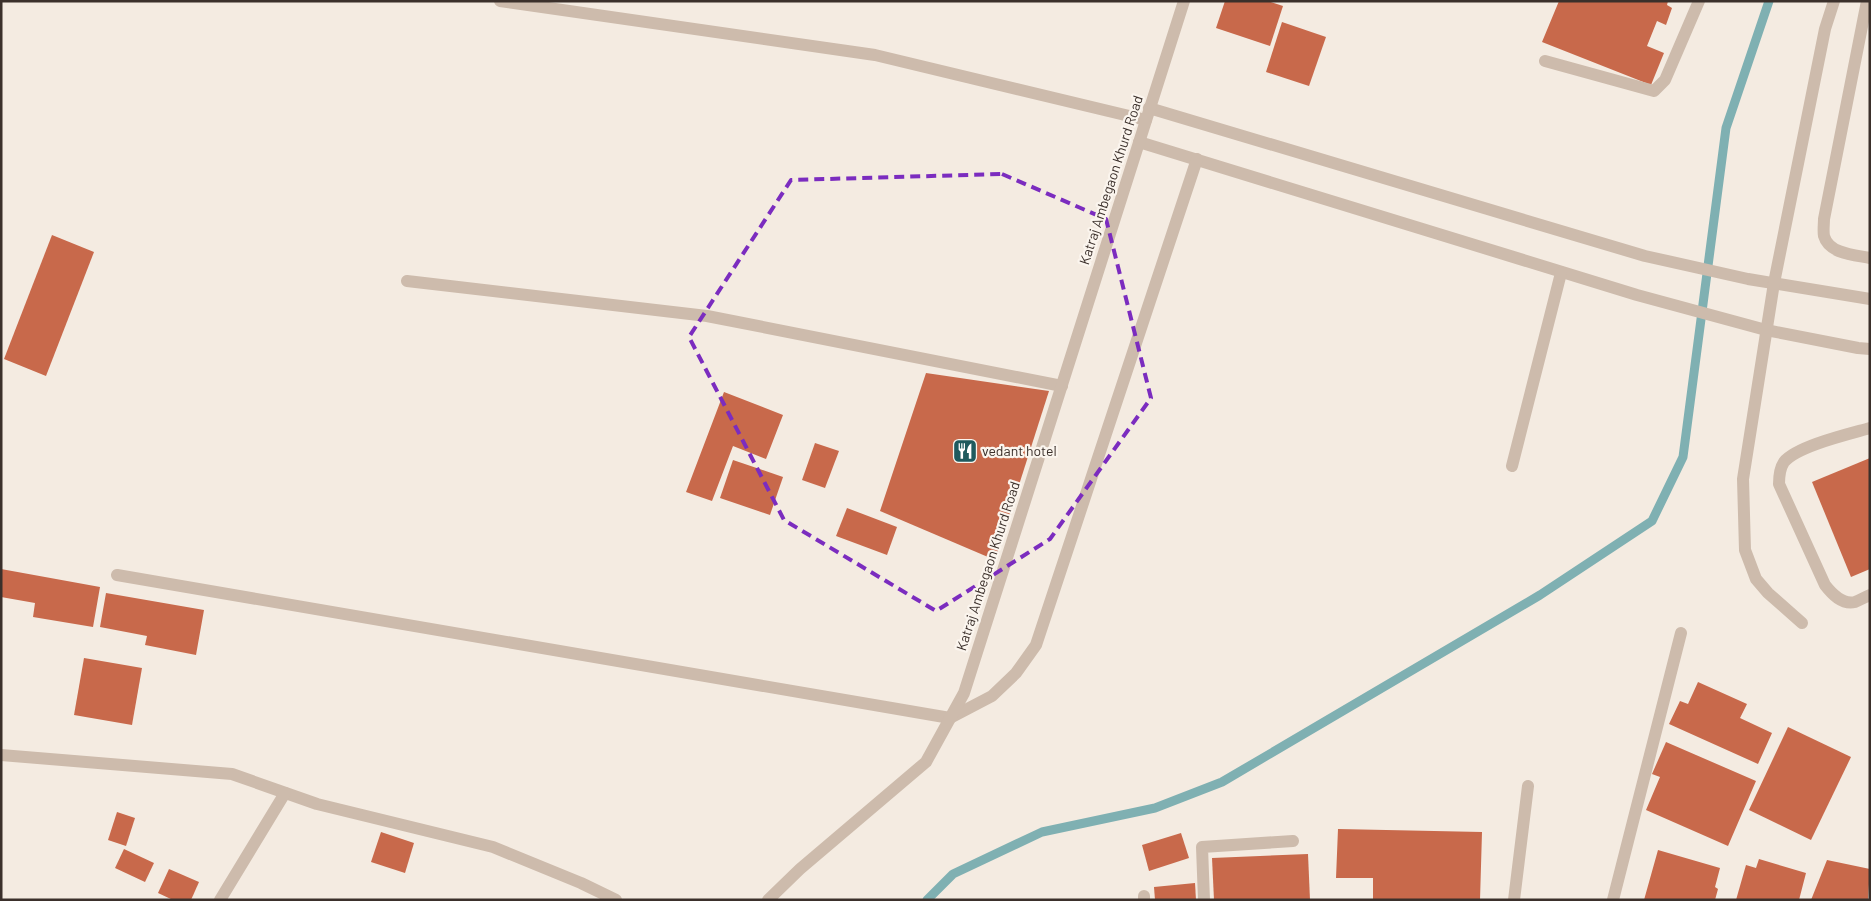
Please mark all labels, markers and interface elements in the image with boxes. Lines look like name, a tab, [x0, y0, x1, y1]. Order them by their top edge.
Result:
street label: Katraj Ambegaon Khurd Road	[1075, 93, 1146, 267]
restaurant icon: vedant hotel	[952, 438, 978, 464]
place label: vedant hotel	[982, 442, 1057, 459]
street label: Katraj Ambegaon Khurd Road	[952, 479, 1023, 653]

